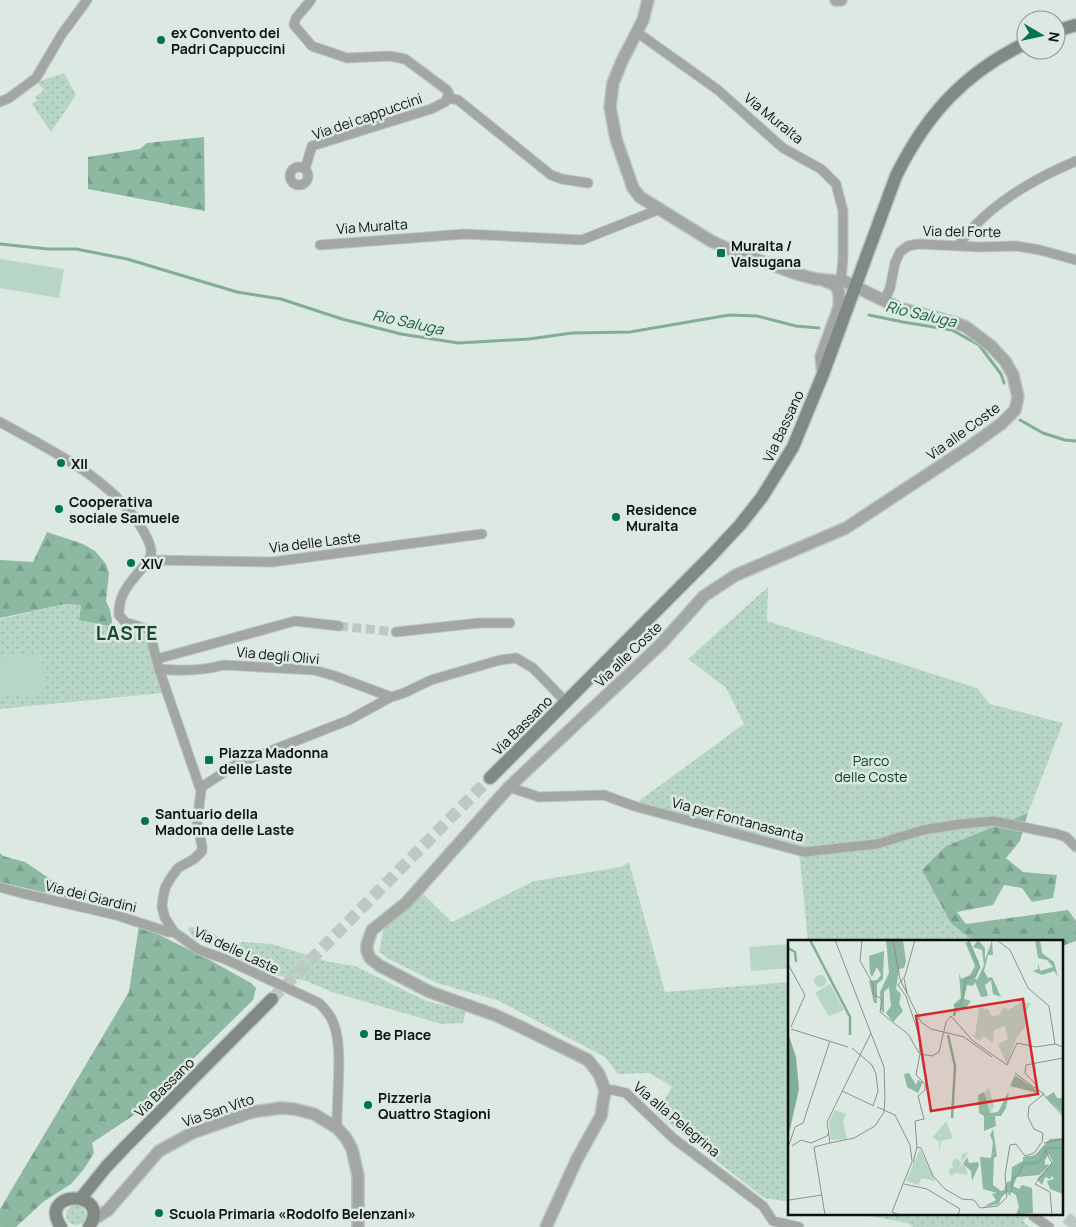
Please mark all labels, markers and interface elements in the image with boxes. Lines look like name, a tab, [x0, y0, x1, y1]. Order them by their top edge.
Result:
north arrow	[1016, 10, 1066, 60]
place label: ex Convento dei Padri Cappuccini	[171, 23, 285, 58]
text: N	[1044, 31, 1065, 44]
marker: ex Convento dei Padri Cappuccini	[155, 34, 167, 46]
street label: Via dei cappuccini	[310, 88, 424, 144]
street label: Via Muralta	[740, 88, 808, 148]
street label: Via Muralta	[336, 214, 408, 238]
street label: Via del Forte	[923, 221, 1001, 241]
place label: Muralta / Valsugana	[731, 236, 801, 271]
marker: Muralta / Valsugana	[715, 247, 727, 259]
water label: Rio Saluga	[884, 296, 959, 332]
water label: Rio Saluga	[371, 304, 446, 340]
street label: Via Bassano	[758, 387, 808, 465]
street label: Via alle Coste	[922, 398, 1004, 464]
place label: XII	[71, 454, 88, 473]
marker: XII	[55, 457, 67, 469]
place label: Cooperativa sociale Samuele	[69, 492, 180, 527]
place label: Residence Muralta	[626, 500, 697, 535]
marker: Cooperativa sociale Samuele	[53, 503, 65, 515]
marker: Residence Muralta	[610, 511, 622, 523]
street label: Via delle Laste	[268, 527, 362, 557]
place label: XIV	[141, 554, 163, 573]
marker: XIV	[125, 557, 137, 569]
street label: Via alle Coste	[590, 617, 666, 691]
district label: LASTE	[96, 620, 158, 646]
street label: Via degli Olivi	[236, 642, 320, 668]
street label: Via Bassano	[488, 691, 556, 759]
place label: Piazza Madonna delle Laste	[219, 743, 328, 778]
park label: Parco delle Coste	[834, 751, 908, 786]
marker: Piazza Madonna delle Laste	[203, 754, 215, 766]
street label: Via per Fontanasanta	[670, 792, 806, 846]
place label: Santuario della Madonna delle Laste	[155, 804, 294, 839]
marker: Santuario della Madonna delle Laste	[139, 815, 151, 827]
street label: Via dei Giardini	[43, 875, 139, 917]
street label: Via delle Laste	[191, 922, 283, 978]
inset map	[788, 940, 1064, 1214]
place label: Be Place	[374, 1025, 431, 1044]
marker: Be Place	[358, 1028, 370, 1040]
street label: Via Bassano	[130, 1053, 198, 1121]
street label: Via alla Pelegrina	[630, 1077, 724, 1161]
place label: Pizzeria Quattro Stagioni	[378, 1088, 491, 1123]
street label: Via San Vito	[180, 1089, 256, 1131]
marker: Pizzeria Quattro Stagioni	[362, 1099, 374, 1111]
place label: Scuola Primaria «Rodolfo Belenzani»	[169, 1204, 416, 1223]
marker: Scuola Primaria «Rodolfo Belenzani»	[153, 1207, 165, 1219]

